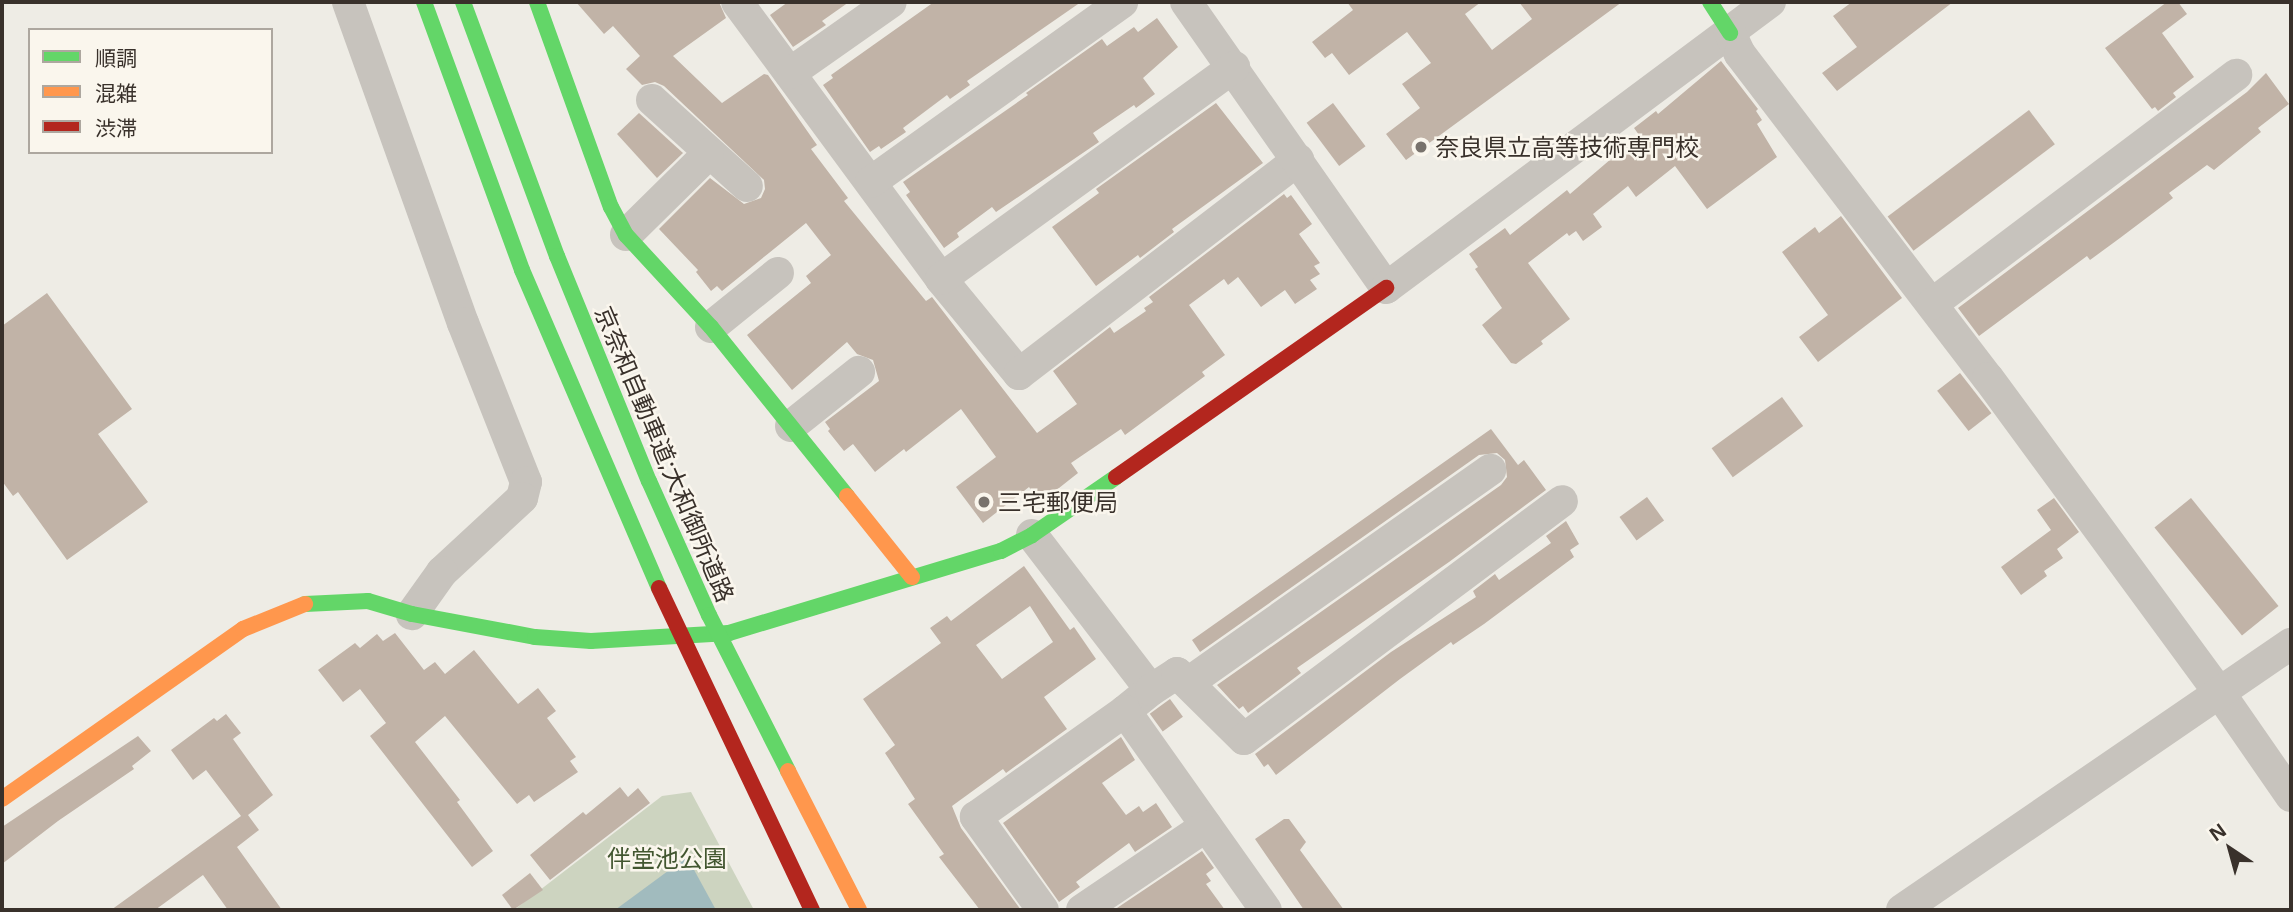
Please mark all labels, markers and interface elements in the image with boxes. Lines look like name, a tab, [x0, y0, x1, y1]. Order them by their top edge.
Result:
legend	[28, 28, 273, 154]
text: 順調	[95, 44, 137, 72]
text: 混雑	[95, 79, 137, 107]
text: 渋滞	[95, 114, 137, 142]
place label: 奈良県立高等技術専門校	[1435, 133, 1699, 161]
marker: 奈良県立高等技術専門校	[1413, 139, 1429, 155]
street label: 京奈和自動車道;大和御所道路	[590, 302, 740, 606]
place label: 三宅郵便局	[998, 488, 1118, 516]
marker: 三宅郵便局	[976, 494, 992, 510]
north arrow	[2195, 814, 2265, 884]
text: N	[2204, 817, 2232, 847]
park label: 伴堂池公園	[607, 844, 727, 872]

